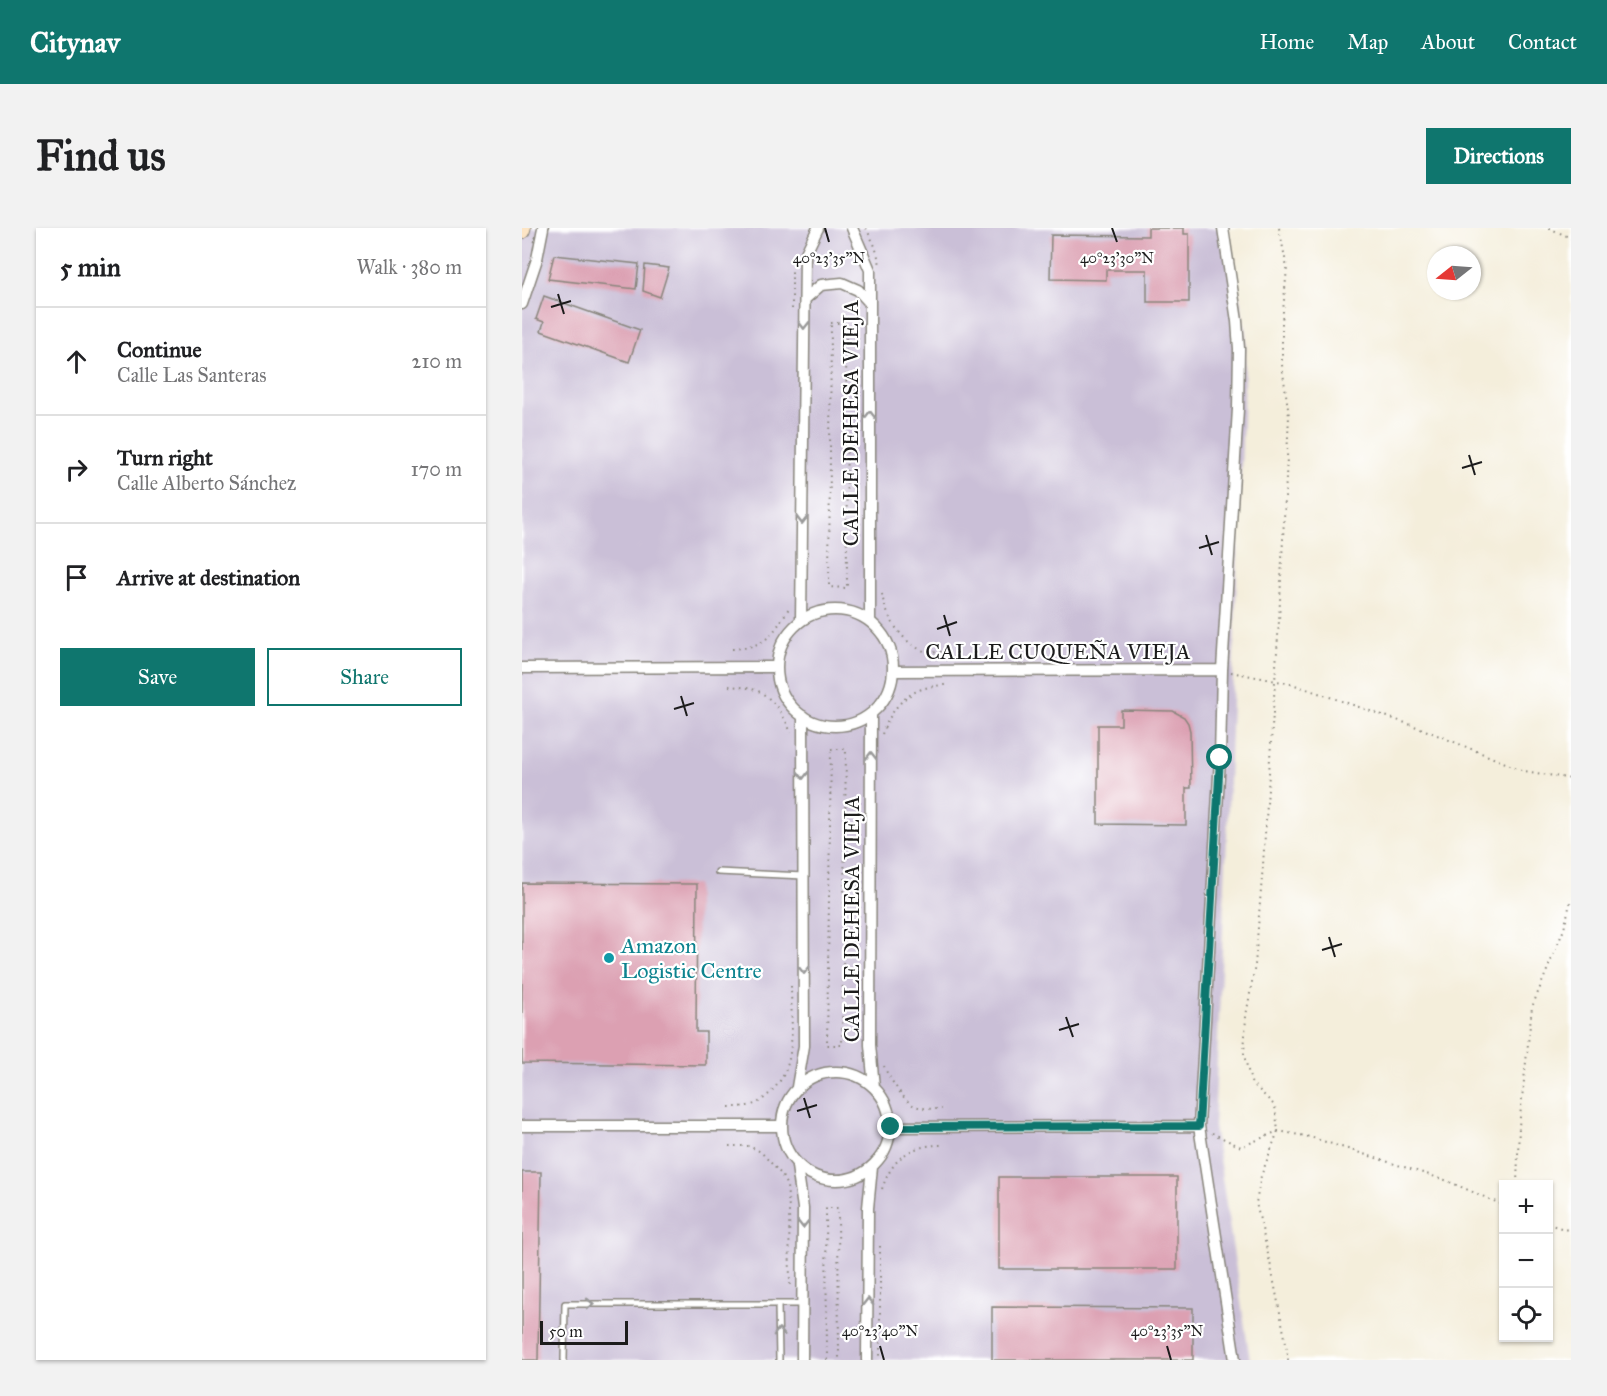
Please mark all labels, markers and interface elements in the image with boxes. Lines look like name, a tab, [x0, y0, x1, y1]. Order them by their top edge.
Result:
text: Citynav	[30, 25, 120, 60]
text: Home	[1259, 29, 1314, 55]
text: Map	[1347, 29, 1388, 55]
text: About	[1421, 29, 1475, 55]
text: Contact	[1508, 29, 1577, 55]
button: Directions	[1426, 128, 1571, 184]
text: Find us	[36, 130, 166, 182]
north arrow	[1427, 246, 1481, 300]
text: 40°23'35"N	[793, 249, 865, 267]
text: 40°23'30"N	[1080, 249, 1154, 267]
text: 5 min	[60, 251, 121, 283]
text: Walk · 380 m	[356, 255, 462, 279]
street label: CALLE DEHESA VIEJA	[837, 300, 864, 546]
one-way arrow	[798, 321, 810, 330]
text: Continue	[117, 336, 202, 363]
icon: ahead	[60, 345, 93, 378]
text: 210 m	[412, 349, 462, 373]
text: Calle Las Santeras	[117, 363, 267, 387]
one-way arrow	[864, 411, 876, 420]
text: Turn right	[117, 444, 213, 471]
icon: right	[60, 453, 93, 486]
text: 170 m	[411, 457, 462, 481]
text: Calle Alberto Sánchez	[117, 471, 296, 495]
one-way arrow	[796, 516, 808, 525]
icon: arrive	[60, 561, 93, 594]
text: Arrive at destination	[117, 564, 300, 591]
street label: CALLE CUQUEÑA VIEJA	[925, 638, 1191, 665]
button: Save	[60, 648, 255, 706]
button: Share	[267, 648, 462, 706]
route start	[1206, 744, 1232, 770]
one-way arrow	[865, 751, 877, 760]
one-way arrow	[797, 770, 809, 779]
street label: CALLE DEHESA VIEJA	[838, 796, 865, 1042]
place label: Amazon Logistic Centre	[620, 932, 762, 984]
marker: Amazon Logistic Centre	[602, 951, 616, 965]
one-way arrow	[798, 965, 810, 974]
route end	[877, 1113, 903, 1139]
map controls	[1499, 1180, 1553, 1342]
button: +	[1499, 1180, 1553, 1234]
one-way arrow	[797, 1219, 809, 1228]
button: −	[1499, 1234, 1553, 1288]
button: locate	[1499, 1288, 1553, 1342]
one-way arrow	[862, 1297, 874, 1306]
one-way arrow	[585, 1298, 594, 1310]
scale bar	[540, 1318, 628, 1346]
text: 50 m	[549, 1322, 583, 1341]
text: 40°23'40"N	[842, 1322, 918, 1340]
text: 40°23'35"N	[1131, 1322, 1203, 1340]
one-way arrow	[772, 1327, 785, 1336]

